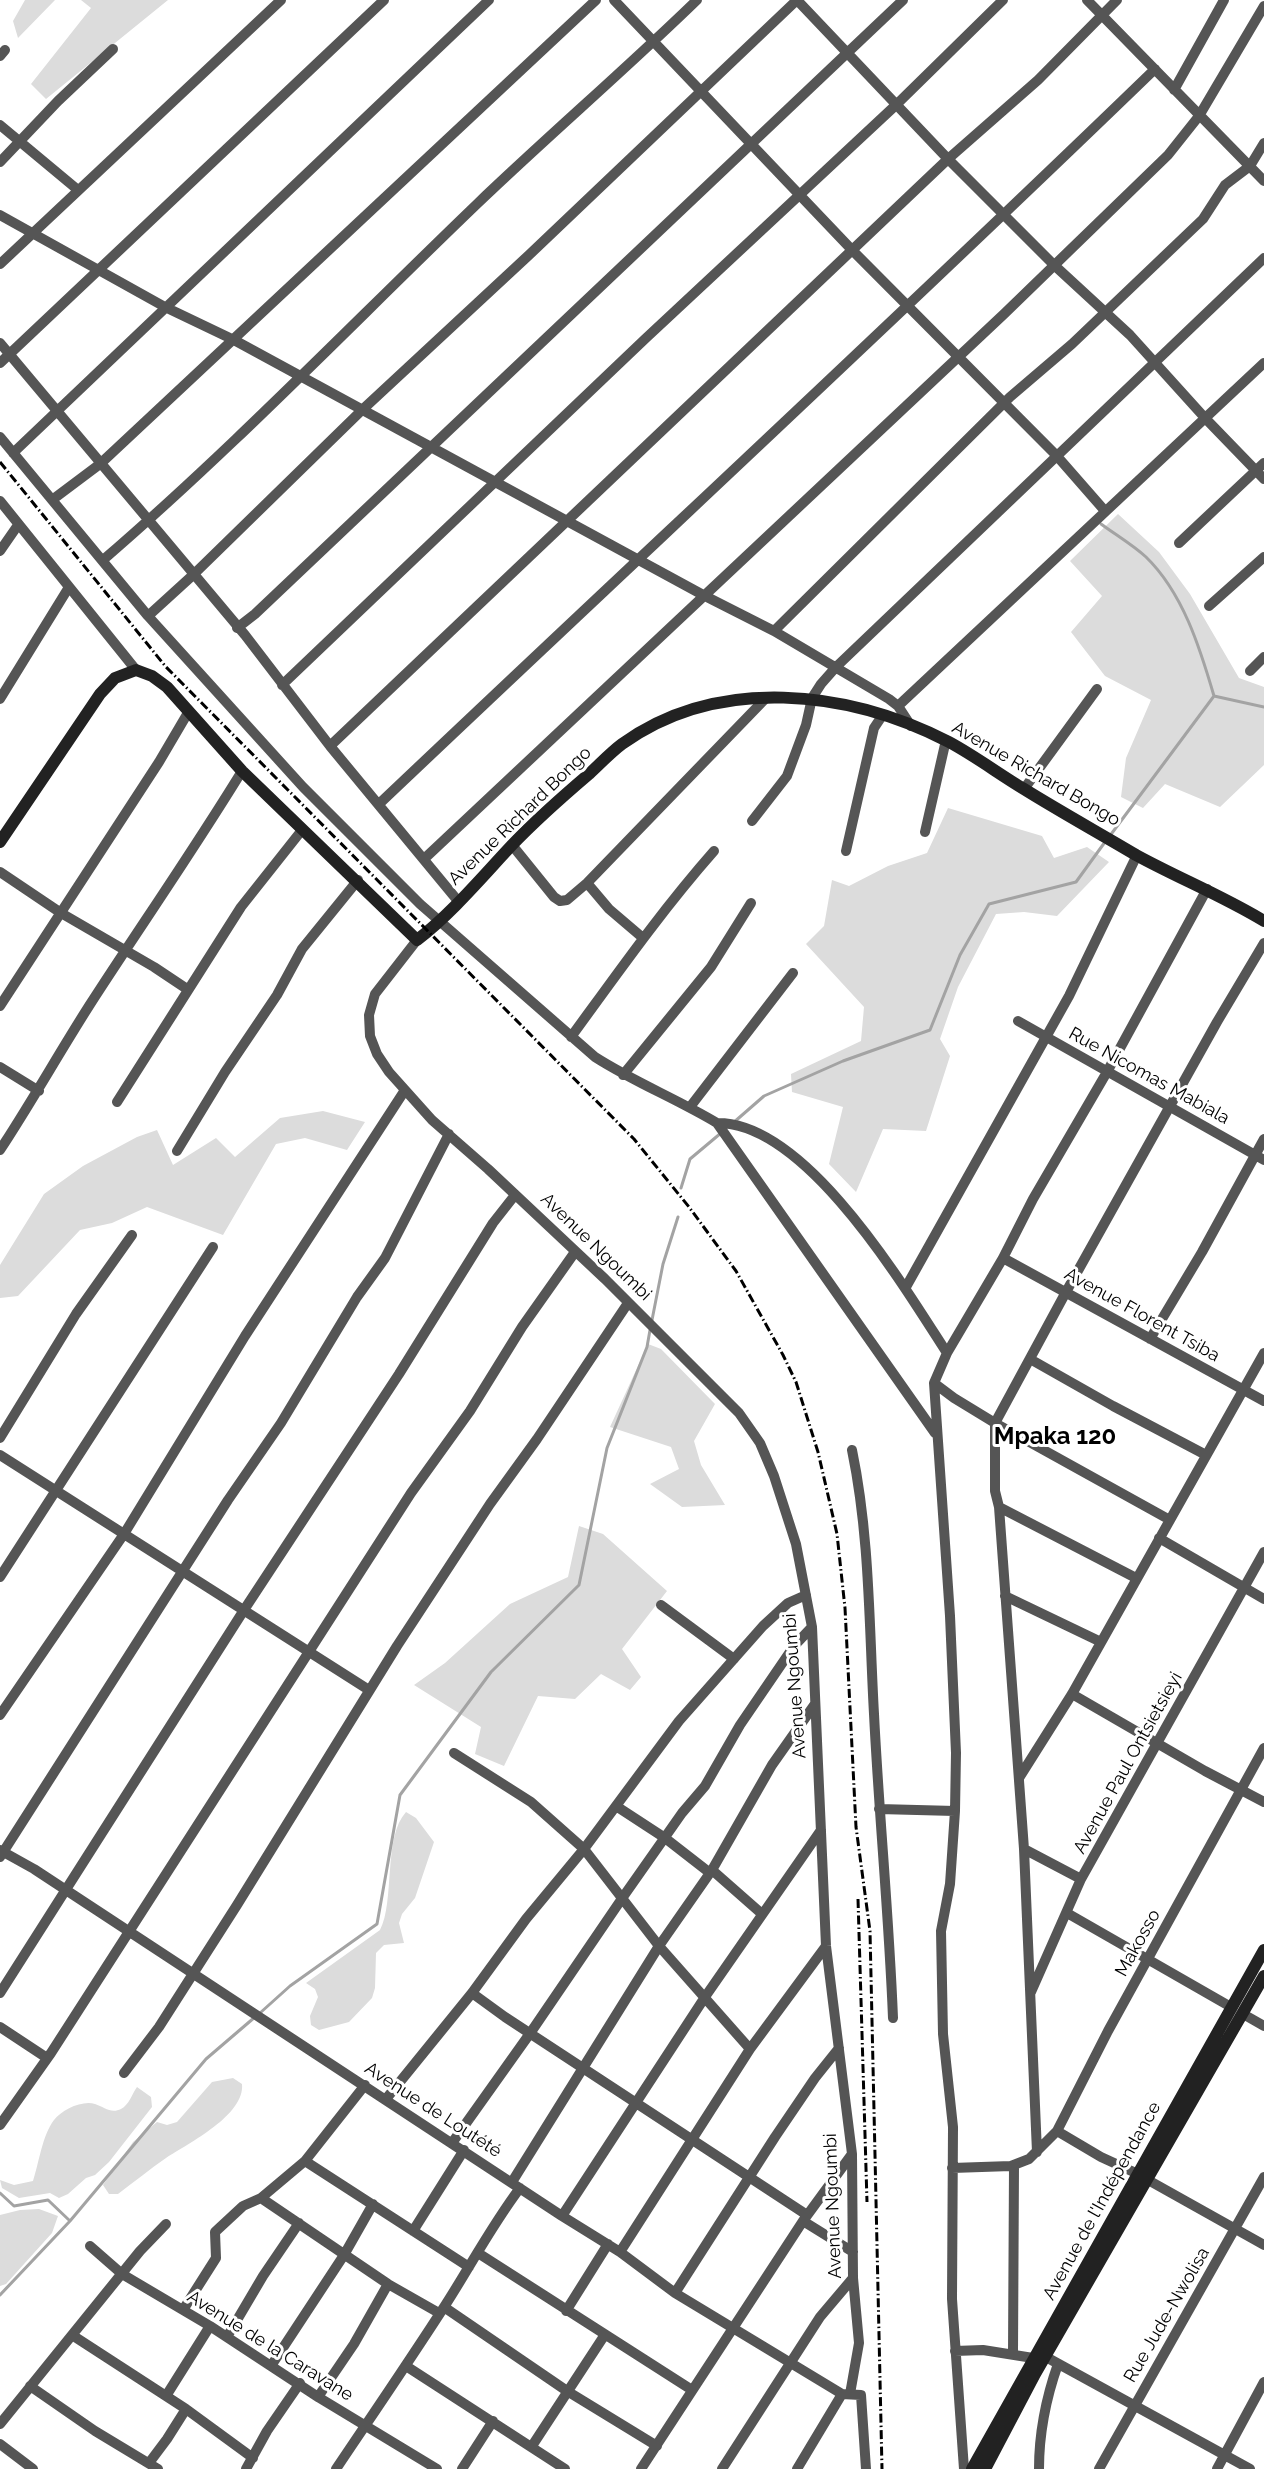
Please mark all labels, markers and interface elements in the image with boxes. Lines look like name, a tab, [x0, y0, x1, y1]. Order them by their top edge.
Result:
street label: Avenue Richard Bongo	[948, 717, 1124, 831]
street label: Avenue Richard Bongo	[444, 742, 596, 890]
street label: Rue Nicomas Mabiala	[1065, 1023, 1233, 1129]
street label: Avenue Ngoumbi	[536, 1189, 656, 1305]
street label: Avenue Florent Tsiba	[1061, 1263, 1223, 1367]
district label: Mpaka 120	[994, 1423, 1116, 1451]
street label: Avenue Ngoumbi	[779, 1613, 811, 1759]
street label: Avenue Paul Ontsietsieyi	[1069, 1668, 1187, 1858]
street label: Makosso	[1111, 1906, 1165, 1980]
street label: Avenue de Loutété	[361, 2058, 505, 2162]
street label: Avenue de l'Indépendance	[1038, 2098, 1166, 2304]
street label: Avenue Ngoumbi	[820, 2133, 846, 2279]
street label: Rue Jude-Nwolisa	[1120, 2244, 1214, 2386]
street label: Avenue de la Caravane	[183, 2286, 357, 2406]

